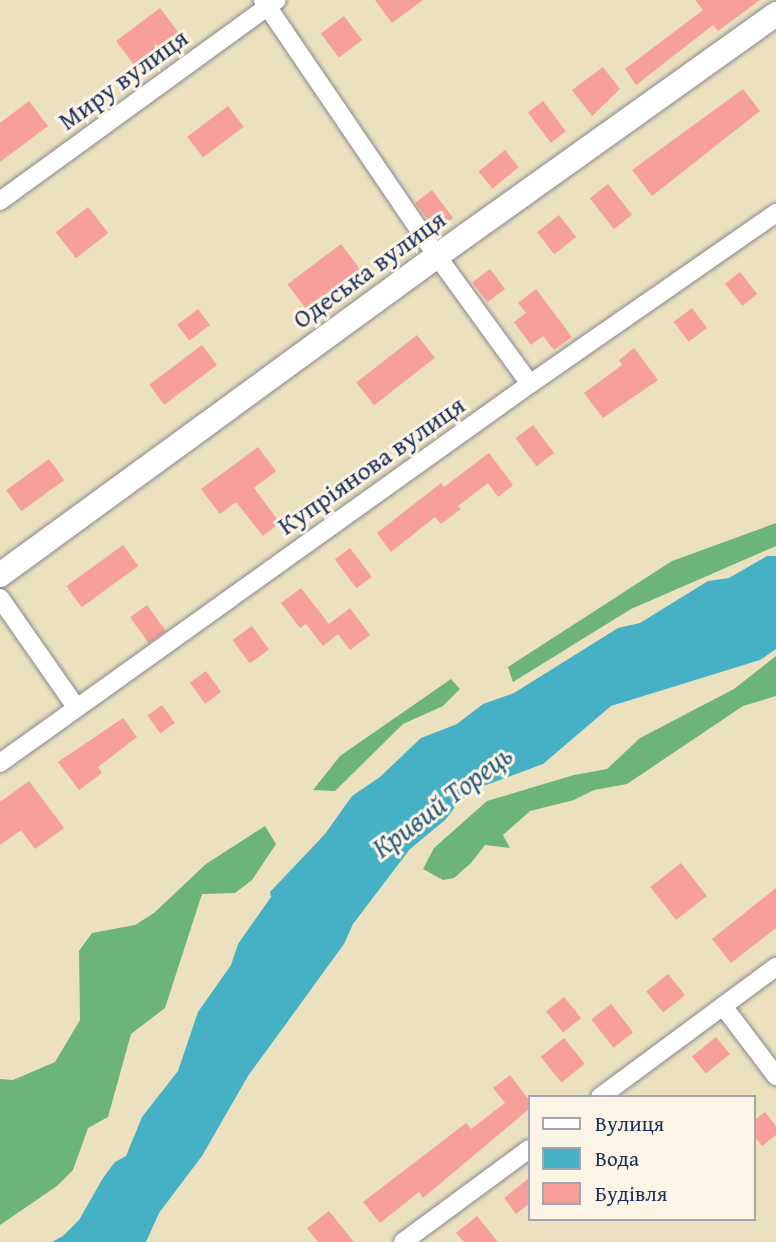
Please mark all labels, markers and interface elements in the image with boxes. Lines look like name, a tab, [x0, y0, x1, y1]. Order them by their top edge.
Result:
street label: Миру вулиця	[52, 22, 194, 136]
street label: Одеська вулиця	[287, 203, 451, 335]
street label: Купріянова вулиця	[271, 389, 471, 541]
water label: Кривий Торець	[365, 737, 519, 865]
legend	[528, 1095, 755, 1221]
text: Вулиця	[595, 1108, 664, 1139]
text: Вода	[595, 1143, 639, 1174]
text: Будівля	[595, 1178, 667, 1209]

